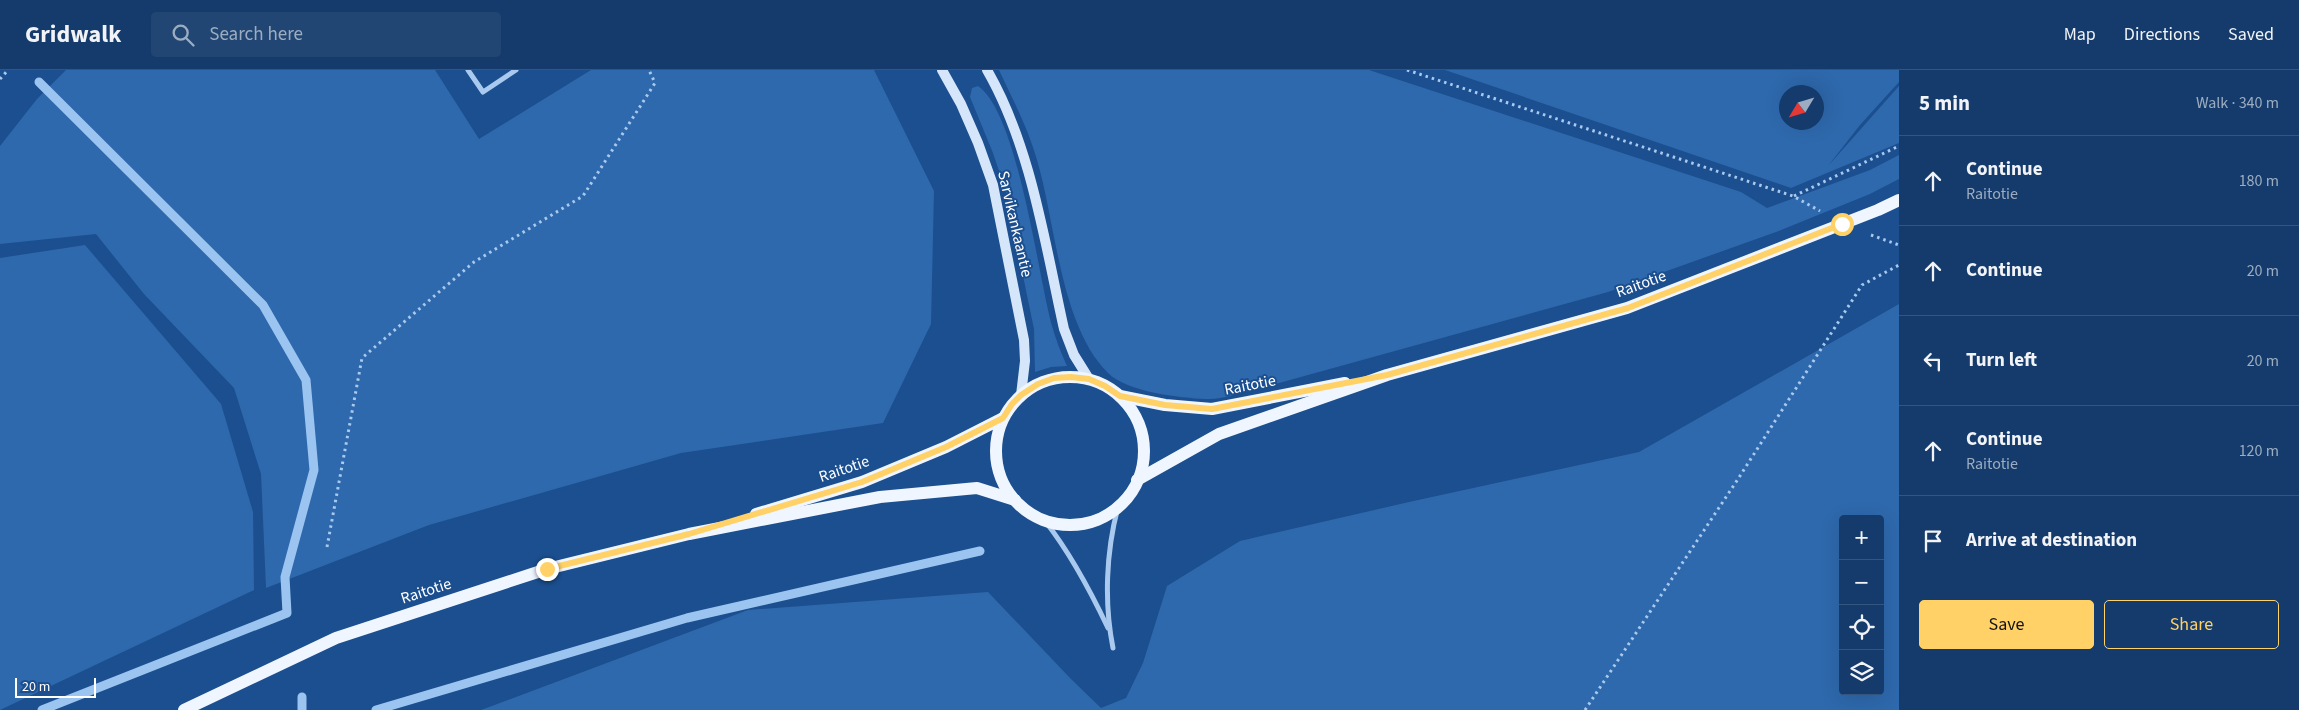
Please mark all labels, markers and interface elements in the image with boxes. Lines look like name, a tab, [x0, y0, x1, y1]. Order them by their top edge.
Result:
search box	[151, 12, 501, 57]
text: Gridwalk	[25, 17, 121, 52]
icon: search	[169, 21, 197, 49]
text: Search here	[209, 21, 303, 48]
text: Map	[2064, 22, 2096, 47]
text: Directions	[2124, 22, 2200, 47]
text: Saved	[2228, 22, 2274, 47]
north arrow	[1779, 85, 1824, 130]
text: 5 min	[1919, 88, 1970, 118]
text: Walk · 340 m	[2196, 92, 2279, 114]
text: Continue	[1966, 156, 2043, 183]
icon: ahead	[1919, 167, 1947, 195]
street label: Sarvikankaantie	[992, 169, 1038, 279]
text: 180 m	[2239, 170, 2279, 192]
text: Raitotie	[1966, 183, 2018, 205]
route start	[1831, 213, 1854, 236]
icon: ahead	[1919, 257, 1947, 285]
text: Continue	[1966, 257, 2043, 284]
text: 20 m	[2247, 260, 2279, 282]
street label: Raitotie	[1613, 265, 1669, 303]
icon: left	[1919, 347, 1947, 375]
text: Turn left	[1966, 347, 2037, 374]
text: 20 m	[2247, 350, 2279, 372]
street label: Raitotie	[1222, 369, 1278, 401]
text: Continue	[1966, 426, 2043, 453]
icon: ahead	[1919, 437, 1947, 465]
text: 120 m	[2239, 440, 2279, 462]
street label: Raitotie	[816, 450, 872, 488]
text: Raitotie	[1966, 453, 2018, 475]
map controls	[1839, 515, 1884, 695]
button: +	[1839, 515, 1884, 560]
icon: arrive	[1919, 527, 1947, 555]
text: Arrive at destination	[1966, 527, 2137, 554]
route end	[536, 558, 559, 581]
button: −	[1839, 560, 1884, 605]
street label: Raitotie	[398, 573, 454, 609]
button: Save	[1919, 600, 2094, 649]
button: Share	[2104, 600, 2279, 649]
button: locate	[1839, 605, 1884, 650]
button: layers	[1839, 650, 1884, 695]
scale bar	[15, 675, 96, 698]
text: 20 m	[22, 677, 50, 697]

